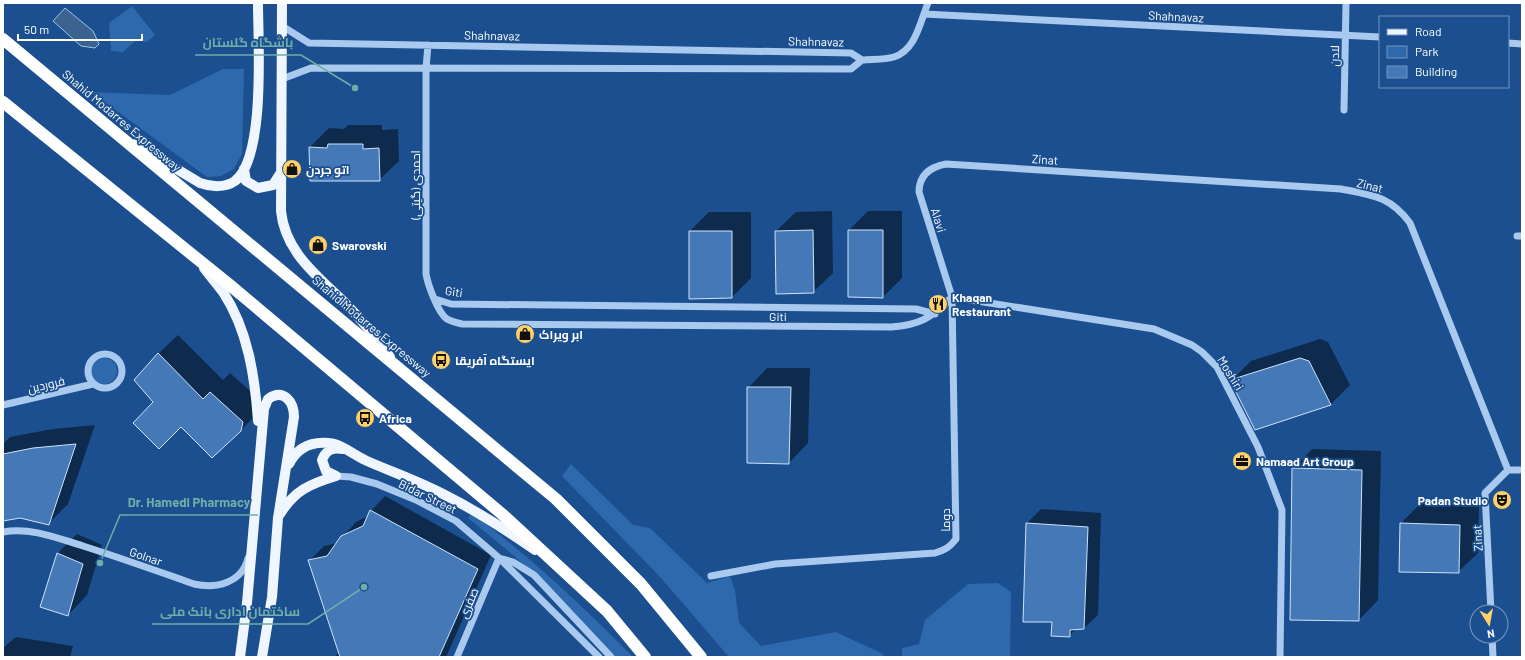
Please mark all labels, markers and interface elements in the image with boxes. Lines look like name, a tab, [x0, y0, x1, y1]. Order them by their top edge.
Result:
street label: Shahnavaz	[1148, 8, 1204, 24]
scale bar	[18, 16, 142, 42]
legend	[1379, 16, 1509, 88]
text: 50 m	[24, 22, 49, 36]
text: Road	[1415, 24, 1442, 38]
street label: Shahnavaz	[464, 28, 520, 42]
callout: باشگاه گلستان	[195, 30, 301, 55]
text: باشگاه گلستان	[203, 34, 293, 50]
street label: Shahnavaz	[788, 34, 844, 48]
text: Park	[1415, 44, 1439, 58]
street label: لادن	[1327, 45, 1342, 67]
text: Building	[1415, 64, 1457, 78]
street label: Shahid Modarres Expressway	[60, 66, 184, 174]
street label: احمدی (گیتی)	[408, 150, 423, 221]
street label: Zinat	[1031, 151, 1059, 167]
shop icon: اتو جردن	[281, 158, 303, 180]
place label: اتو جردن	[306, 162, 350, 178]
street label: Zinat	[1355, 175, 1385, 195]
street label: Alavi	[929, 206, 949, 234]
shop icon: Swarovski	[307, 234, 329, 256]
place label: Swarovski	[332, 238, 387, 252]
street label: Shahid Modarres Expressway	[310, 272, 434, 380]
street label: Giti	[444, 283, 464, 299]
place label: Khaqan Restaurant	[952, 290, 1012, 318]
restaurant icon: Khaqan Restaurant	[927, 293, 949, 315]
street label: Giti	[769, 309, 787, 323]
shop icon: ابر ویراک	[514, 323, 536, 345]
place label: ابر ویراک	[539, 327, 583, 343]
bus stop icon: ایستگاه آفریقا	[430, 349, 452, 371]
place label: ایستگاه آفریقا	[455, 353, 535, 369]
street label: Moshiri	[1215, 353, 1247, 393]
street label: فروردین	[26, 373, 66, 396]
bus stop icon: Africa	[354, 407, 376, 429]
place label: Africa	[379, 411, 412, 425]
office icon: Namaad Art Group	[1231, 450, 1253, 472]
place label: Namaad Art Group	[1256, 454, 1354, 468]
street label: Bidar Street	[397, 476, 459, 516]
theatre icon: Padan Studio	[1491, 489, 1513, 511]
callout: Dr. Hamedi Pharmacy	[120, 490, 258, 515]
place label: Padan Studio	[1418, 493, 1488, 507]
text: Dr. Hamedi Pharmacy	[128, 494, 251, 510]
street label: دوما	[938, 508, 953, 532]
street label: Zinat	[1469, 524, 1485, 552]
street label: Golnar	[128, 544, 165, 568]
street label: صفری	[455, 586, 482, 621]
callout: ساختمان اداری بانک ملی	[152, 599, 308, 624]
text: ساختمان اداری بانک ملی	[160, 603, 300, 619]
north arrow	[1469, 604, 1509, 644]
text: N	[1486, 627, 1496, 641]

